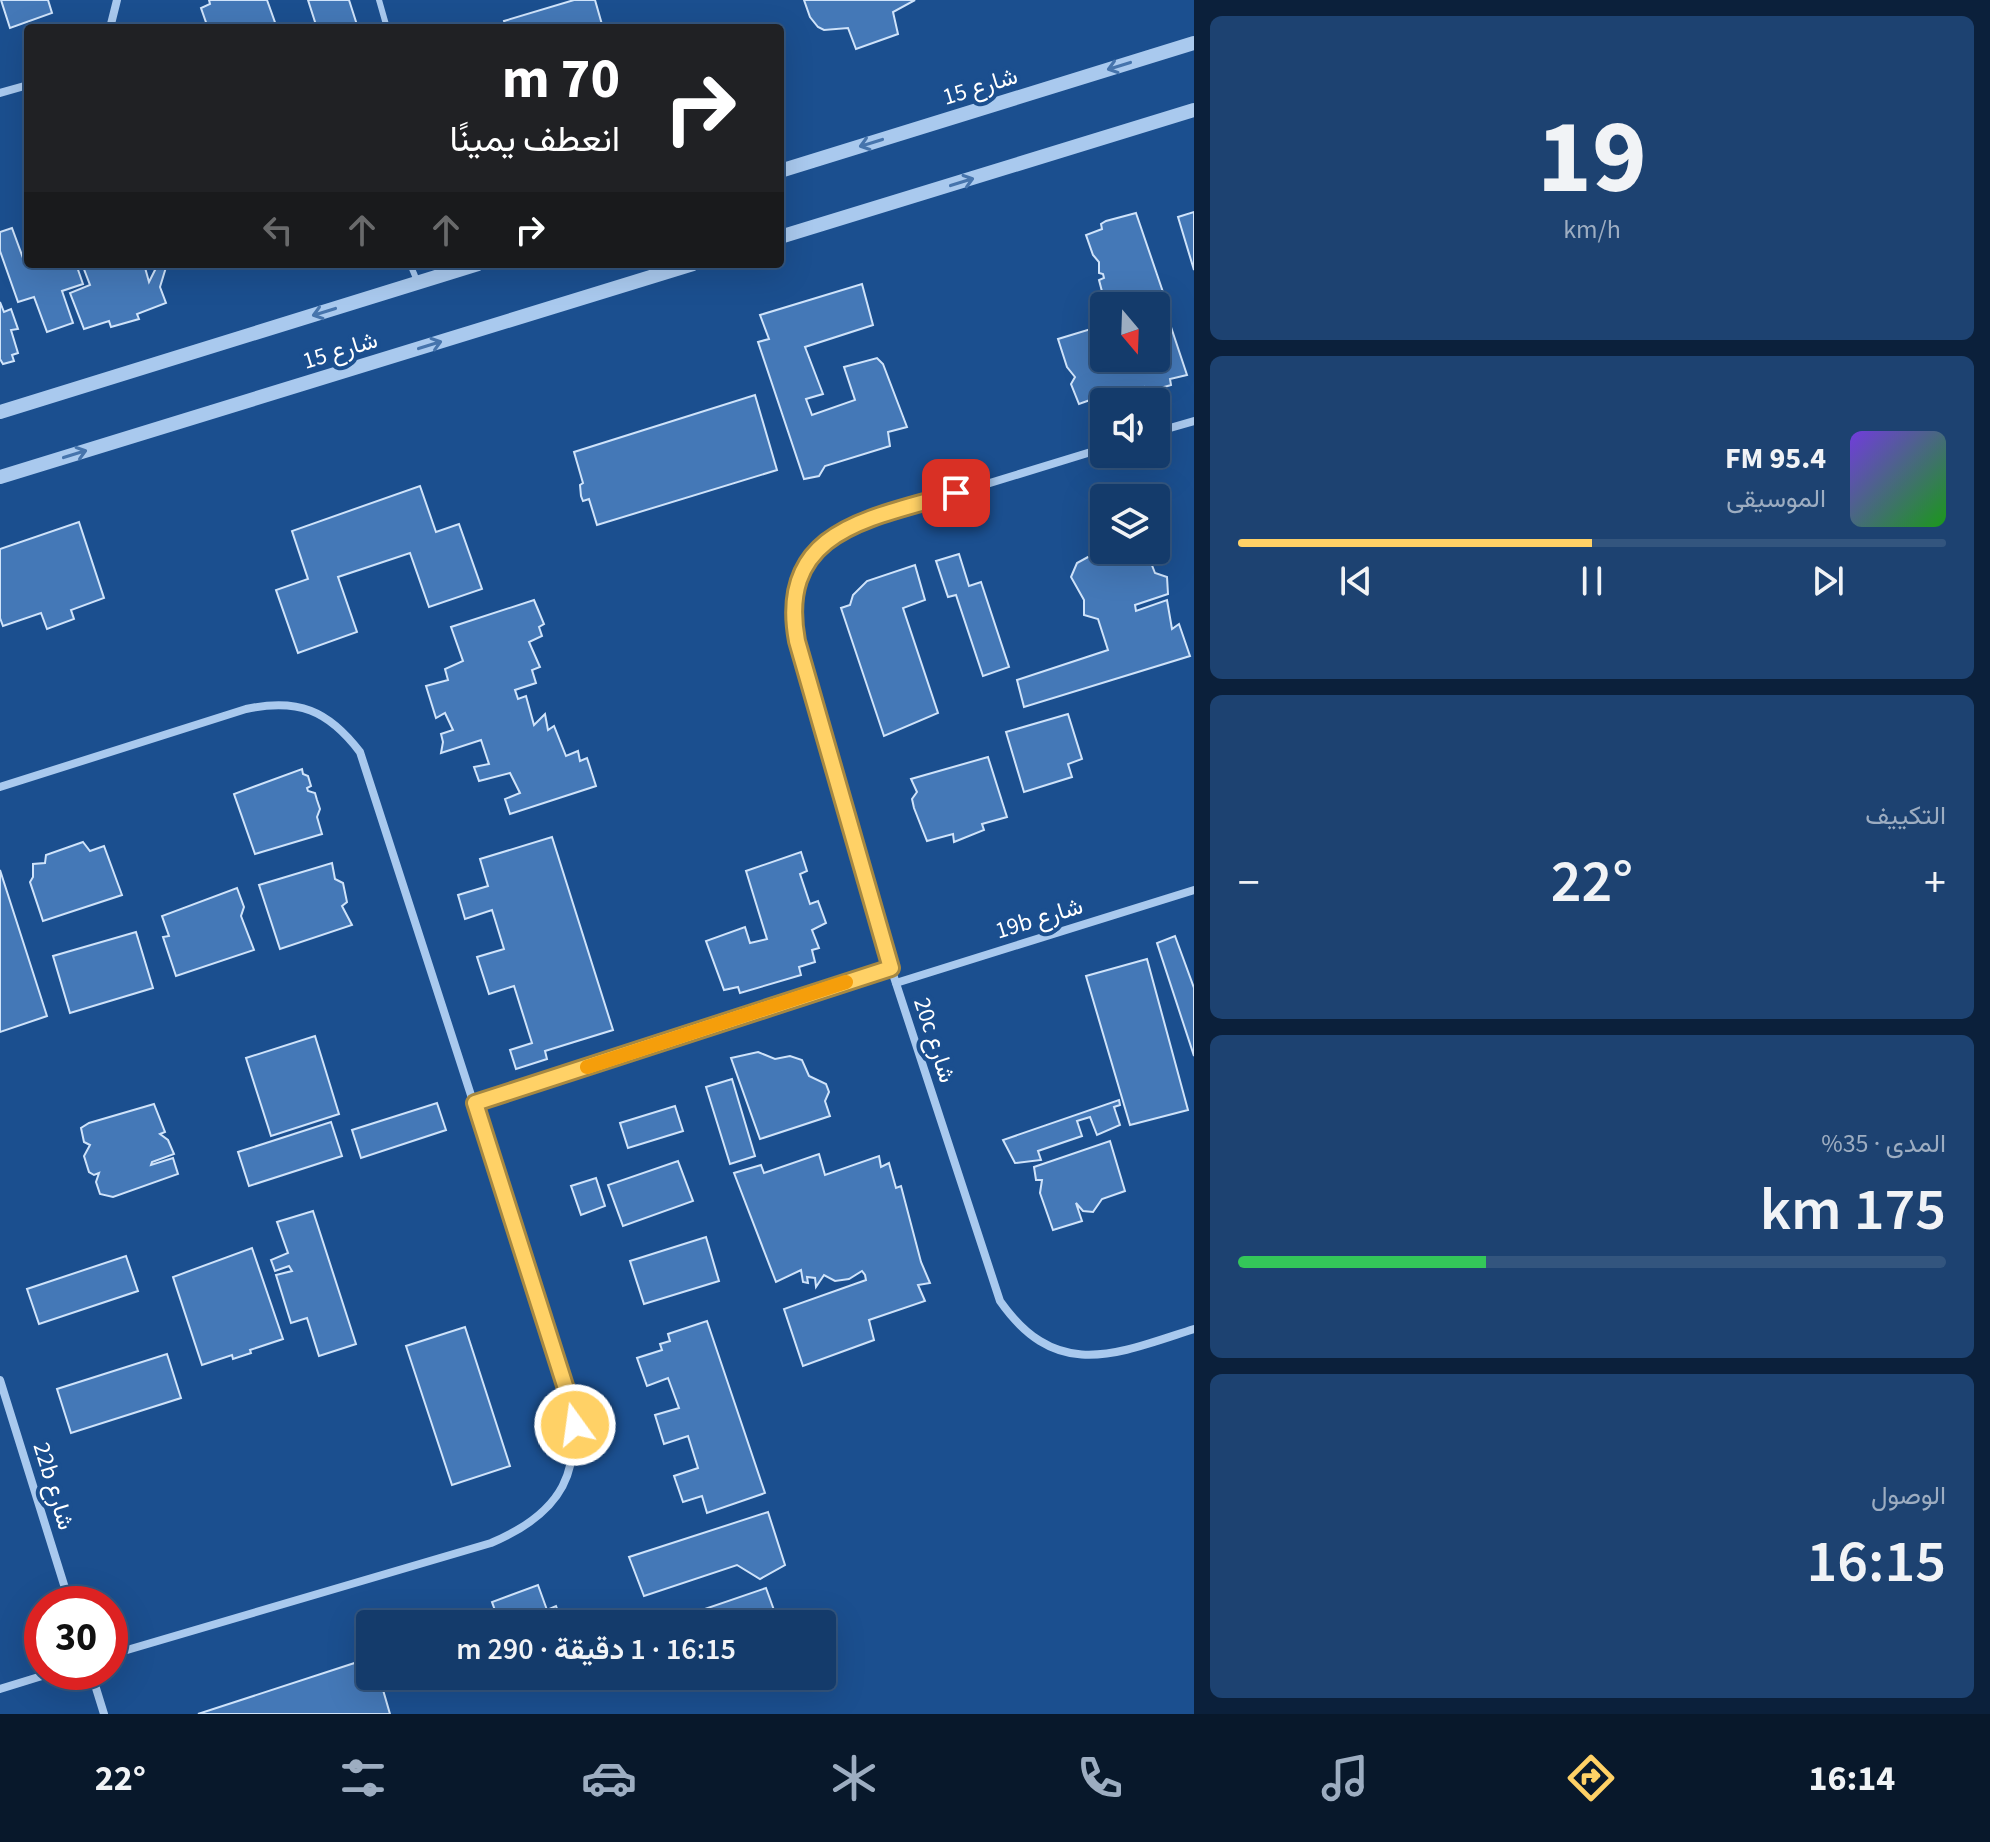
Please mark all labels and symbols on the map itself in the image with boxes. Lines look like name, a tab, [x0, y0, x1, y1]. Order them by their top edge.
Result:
street label: شارع 15	[938, 58, 1022, 114]
one-way arrow	[1107, 59, 1133, 74]
one-way arrow	[859, 137, 884, 151]
one-way arrow	[949, 173, 974, 188]
north arrow	[1090, 292, 1170, 372]
one-way arrow	[311, 305, 337, 320]
street label: شارع 15	[298, 322, 382, 378]
one-way arrow	[417, 337, 442, 351]
one-way arrow	[61, 446, 87, 461]
pin	[922, 459, 990, 527]
street label: 19b شارع	[991, 889, 1087, 948]
street label: 20c شارع	[904, 993, 965, 1087]
position arrow	[533, 1383, 617, 1467]
street label: 22b شارع	[24, 1438, 83, 1534]
speed limit sign: 30	[24, 1586, 128, 1690]

